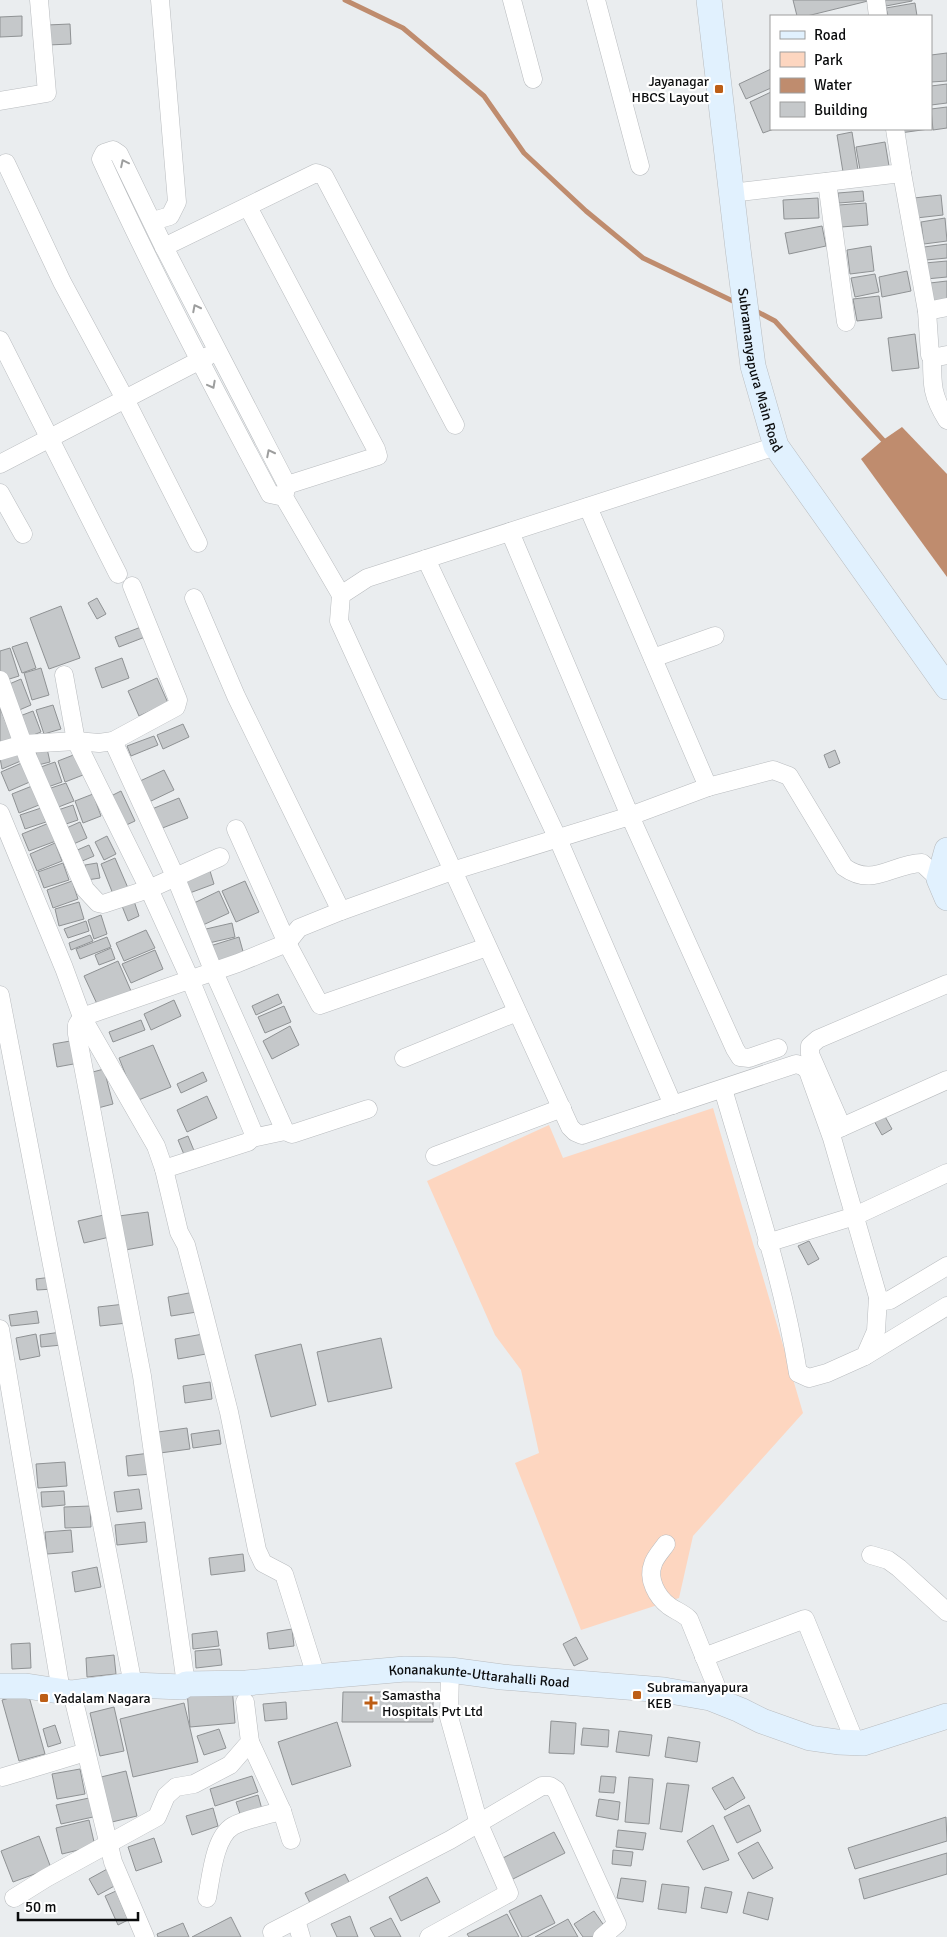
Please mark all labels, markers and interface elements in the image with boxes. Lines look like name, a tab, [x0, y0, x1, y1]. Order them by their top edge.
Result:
legend	[770, 15, 932, 130]
text: Road	[814, 26, 846, 44]
text: Park	[814, 51, 843, 69]
place label: Jayanagar HBCS Layout	[631, 73, 710, 106]
text: Water	[814, 76, 852, 94]
marker: Jayanagar HBCS Layout	[713, 83, 725, 95]
text: Building	[814, 101, 868, 119]
one-way arrow	[120, 159, 130, 168]
street label: Subramanyapura Main Road	[735, 287, 786, 456]
one-way arrow	[192, 305, 202, 314]
one-way arrow	[206, 380, 216, 389]
one-way arrow	[266, 449, 276, 458]
street label: Konanakunte-Uttarahalli Road	[388, 1660, 570, 1691]
place label: Subramanyapura KEB	[647, 1679, 748, 1712]
place label: Samastha Hospitals Pvt Ltd	[382, 1687, 483, 1720]
marker: Subramanyapura KEB	[631, 1689, 643, 1701]
place label: Yadalam Nagara	[54, 1690, 151, 1707]
marker: Yadalam Nagara	[38, 1692, 50, 1704]
marker: Samastha Hospitals Pvt Ltd	[364, 1696, 378, 1710]
scale bar	[18, 1890, 138, 1922]
text: 50 m	[25, 1898, 56, 1916]

